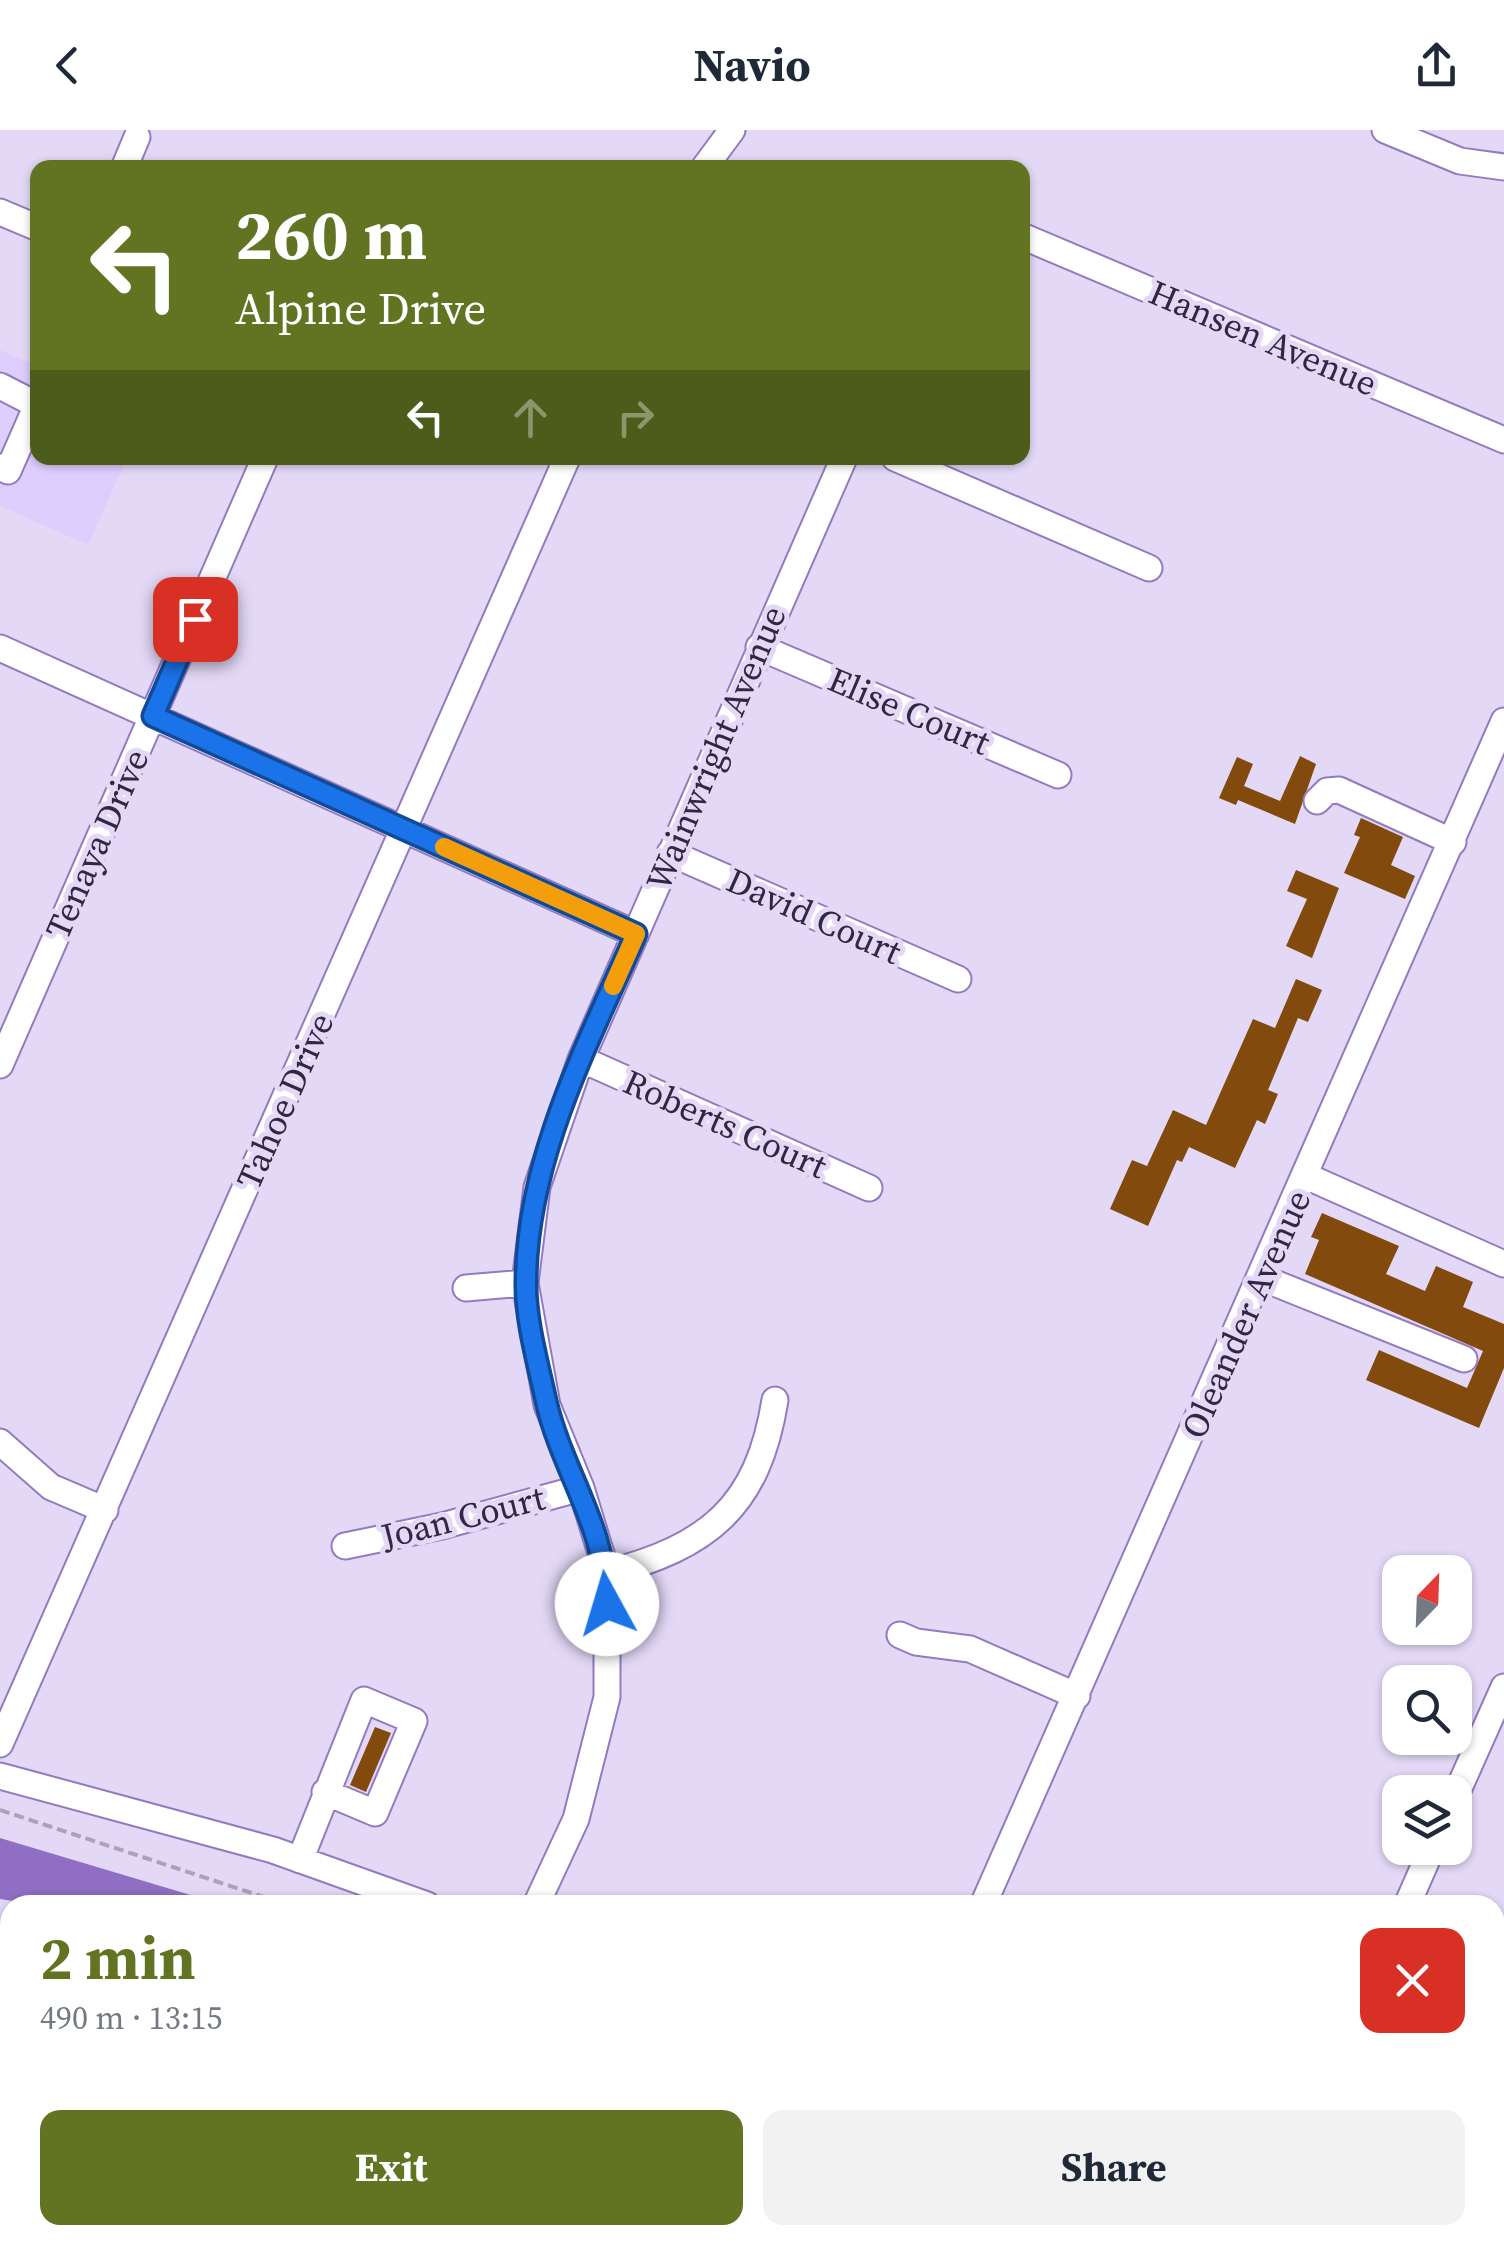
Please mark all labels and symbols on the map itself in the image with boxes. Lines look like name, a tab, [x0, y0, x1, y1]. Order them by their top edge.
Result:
street label: Hansen Avenue	[1142, 268, 1384, 408]
pin	[153, 577, 238, 662]
street label: Wainwright Avenue	[634, 598, 798, 898]
street label: Elise Court	[821, 655, 998, 767]
street label: Tenaya Drive	[34, 742, 160, 946]
street label: David Court	[719, 856, 909, 976]
street label: Tahoe Drive	[225, 1005, 345, 1197]
street label: Roberts Court	[616, 1058, 835, 1190]
street label: Oleander Avenue	[1170, 1182, 1322, 1446]
street label: Joan Court	[375, 1473, 550, 1561]
position arrow	[555, 1552, 659, 1656]
north arrow	[1382, 1555, 1472, 1645]

